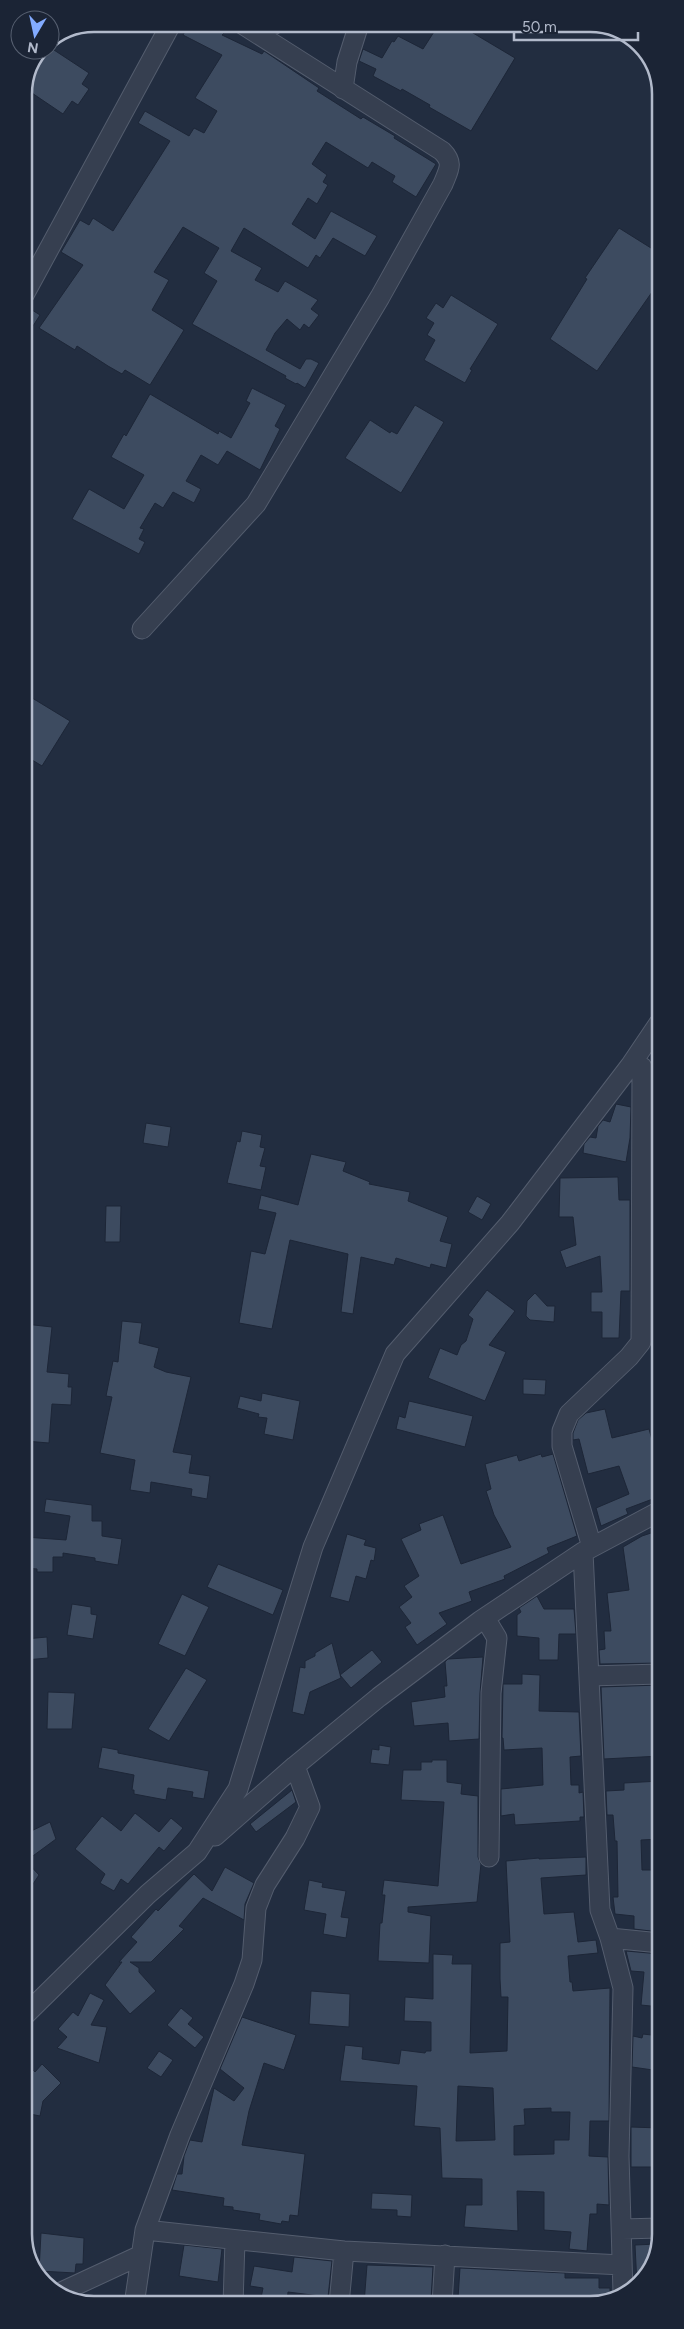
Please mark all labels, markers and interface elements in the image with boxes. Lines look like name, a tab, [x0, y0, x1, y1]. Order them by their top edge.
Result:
north arrow	[10, 10, 60, 60]
scale bar	[514, 10, 638, 42]
text: 50 m	[522, 18, 557, 36]
text: N	[26, 38, 40, 57]

